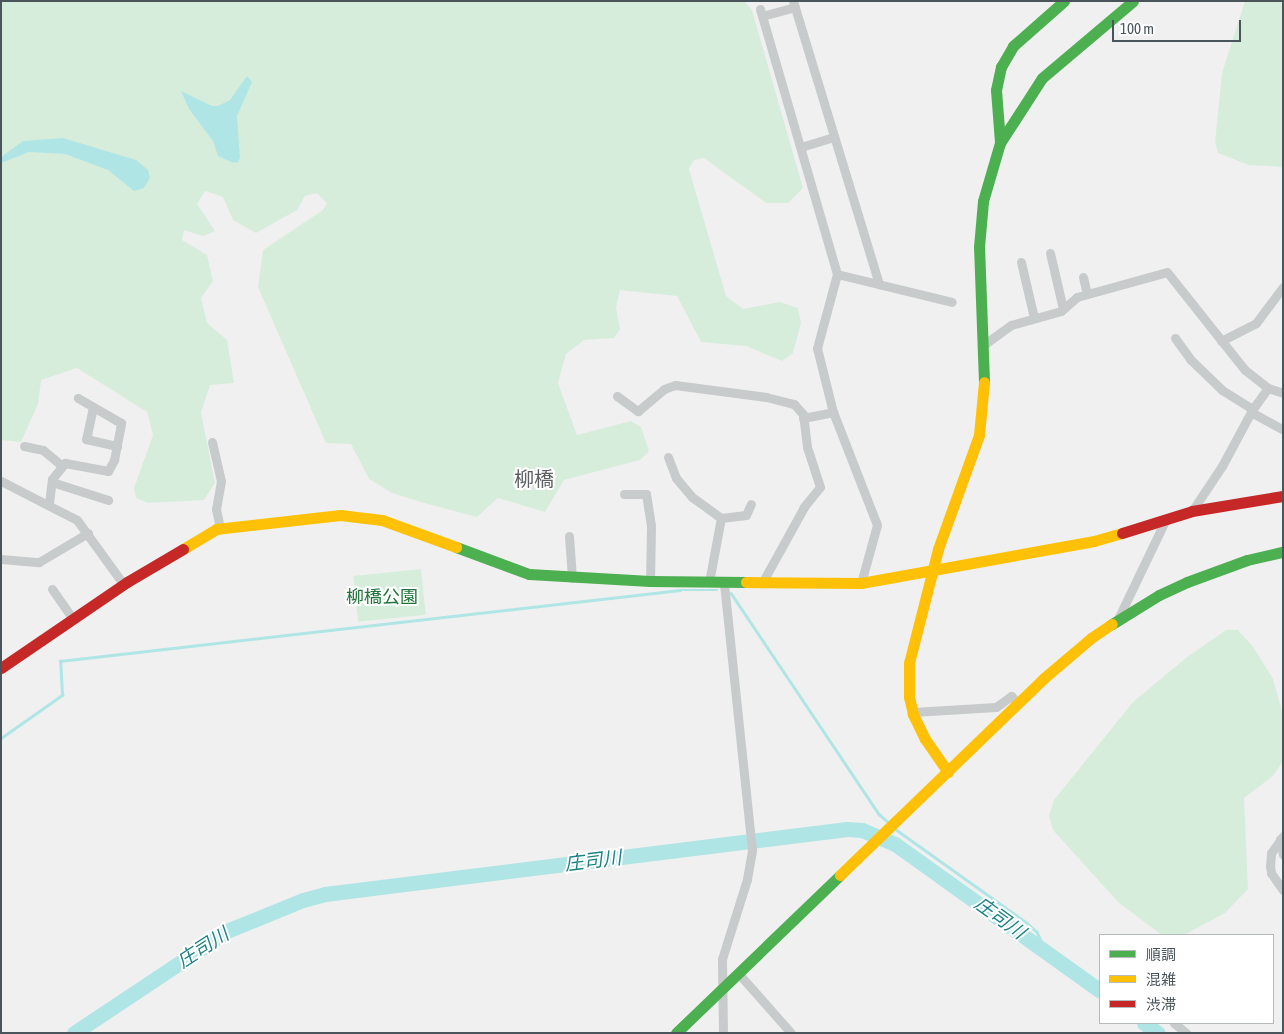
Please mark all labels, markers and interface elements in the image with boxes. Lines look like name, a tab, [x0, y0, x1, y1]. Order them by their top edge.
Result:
scale bar	[1114, 10, 1243, 42]
text: 100 m	[1120, 20, 1154, 37]
district label: 柳橋	[514, 466, 554, 490]
park label: 柳橋公園	[346, 586, 418, 608]
water label: 庄司川	[563, 846, 623, 876]
water label: 庄司川	[970, 892, 1030, 944]
water label: 庄司川	[173, 923, 233, 973]
legend	[1099, 934, 1274, 1024]
text: 順調	[1146, 946, 1176, 963]
text: 混雑	[1146, 971, 1176, 988]
text: 渋滞	[1146, 996, 1176, 1013]

